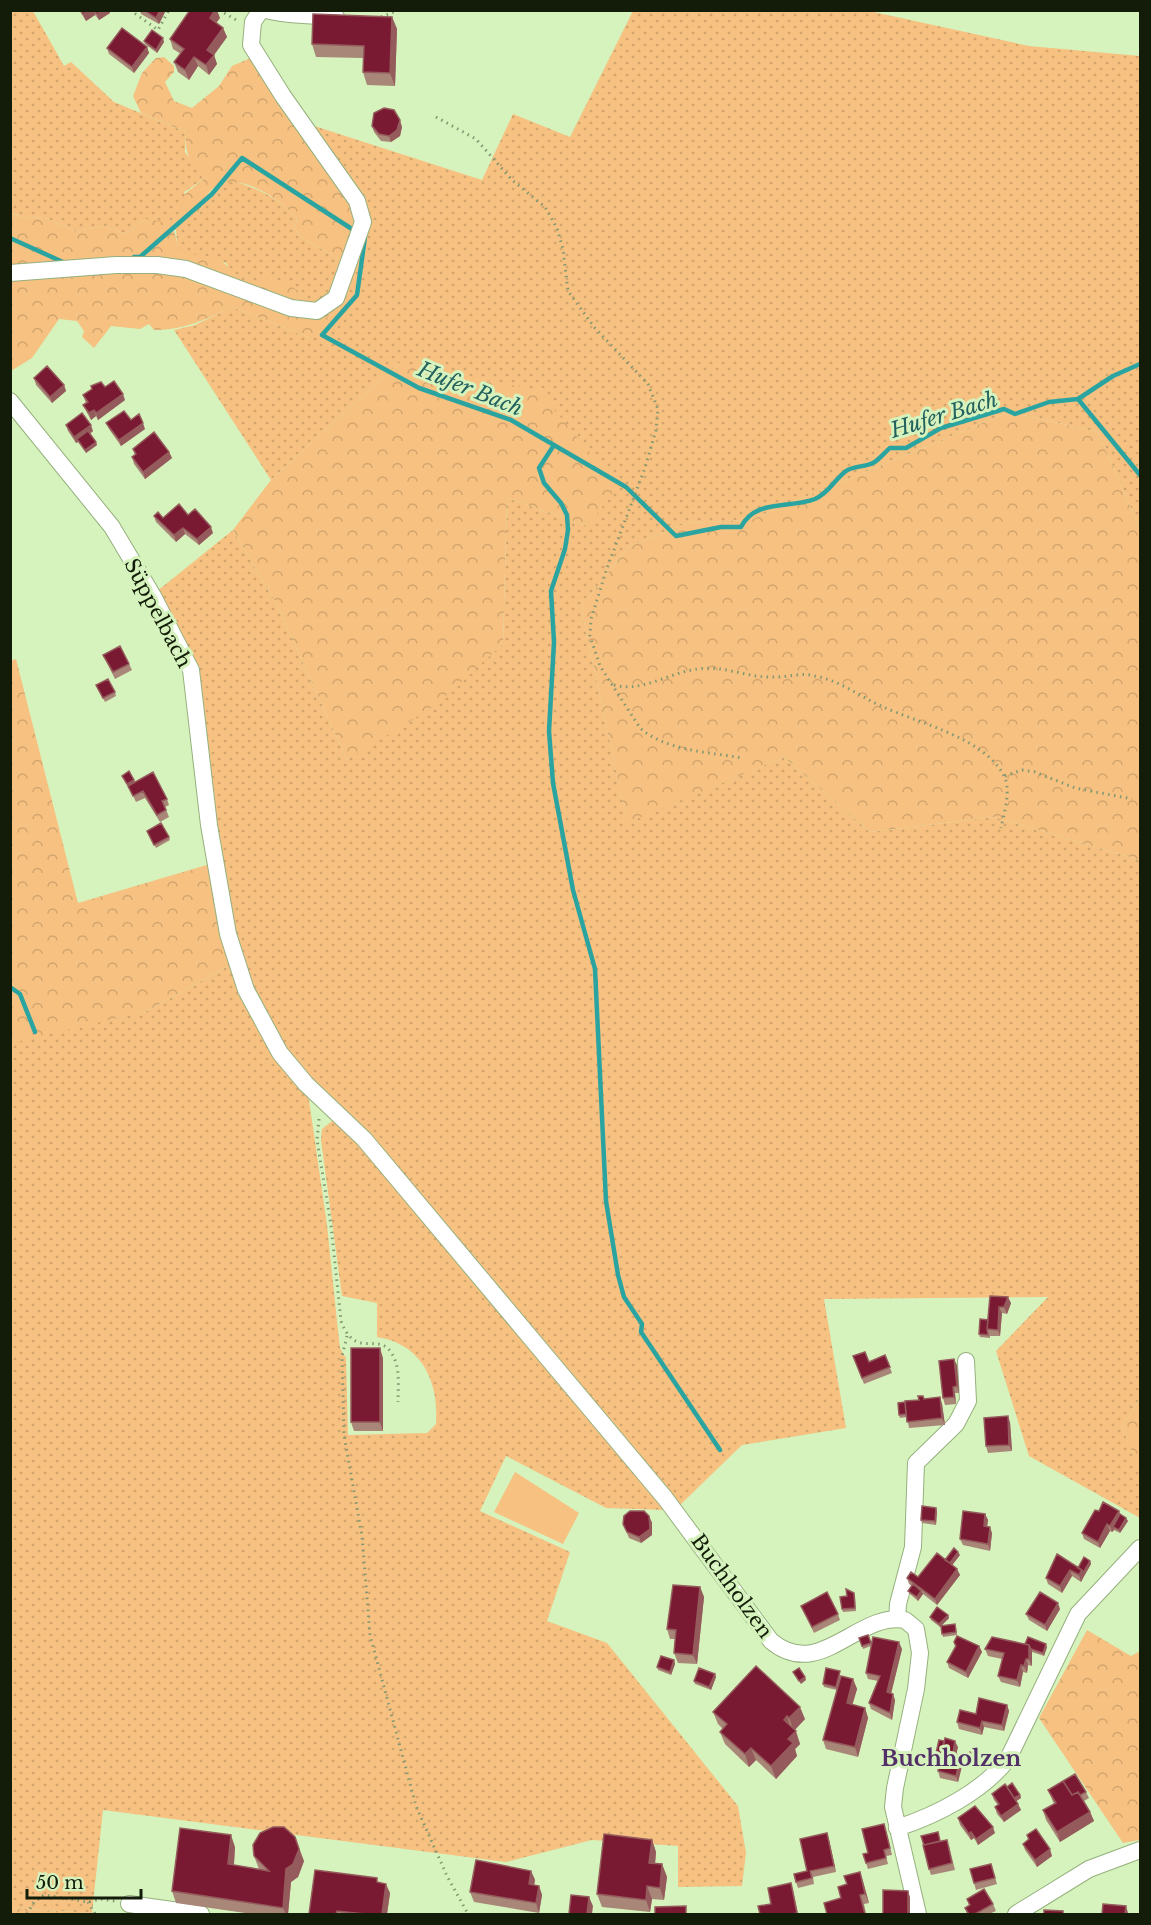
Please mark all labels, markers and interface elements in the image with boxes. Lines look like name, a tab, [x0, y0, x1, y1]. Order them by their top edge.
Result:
water label: Hufer Bach	[413, 356, 526, 422]
water label: Hufer Bach	[886, 386, 1001, 444]
street label: Süppelbach	[119, 554, 197, 672]
street label: Buchholzen	[686, 1529, 778, 1643]
district label: Buchholzen	[881, 1745, 1021, 1772]
scale bar	[27, 1862, 141, 1900]
text: 50 m	[36, 1872, 84, 1894]

